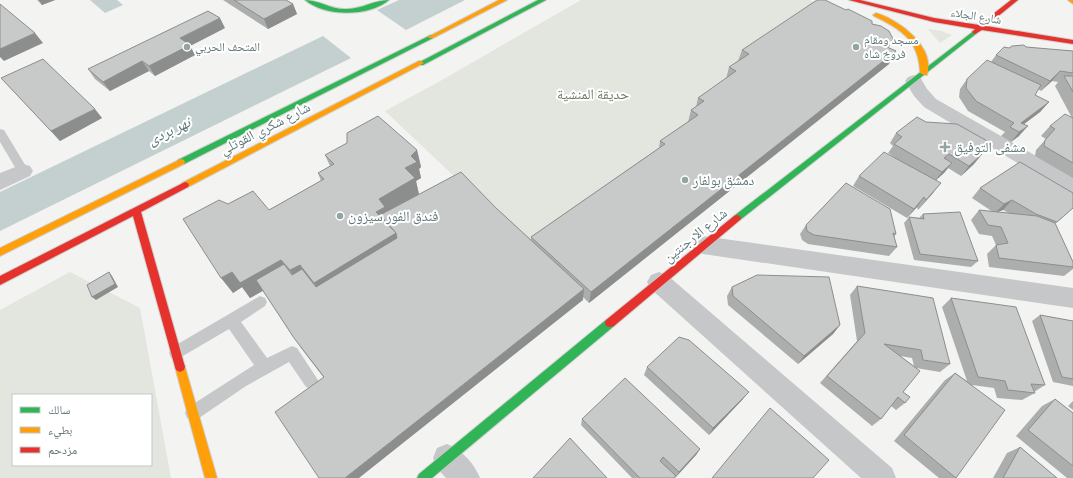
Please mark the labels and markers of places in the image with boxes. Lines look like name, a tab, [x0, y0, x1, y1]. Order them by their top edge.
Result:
place label: مسجد ومقام فروخ شاه	[864, 33, 919, 61]
place label: المتحف الحربي	[195, 40, 260, 57]
marker: المتحف الحربي	[182, 42, 192, 52]
marker: مسجد ومقام فروخ شاه	[851, 42, 861, 52]
place label: مشفى التوفيق	[954, 139, 1026, 157]
marker: مشفى التوفيق	[939, 141, 951, 153]
place label: دمشق بولفار	[692, 172, 755, 190]
marker: دمشق بولفار	[680, 175, 690, 185]
place label: فندق الفور سيزون	[348, 208, 439, 225]
marker: فندق الفور سيزون	[335, 211, 345, 221]

